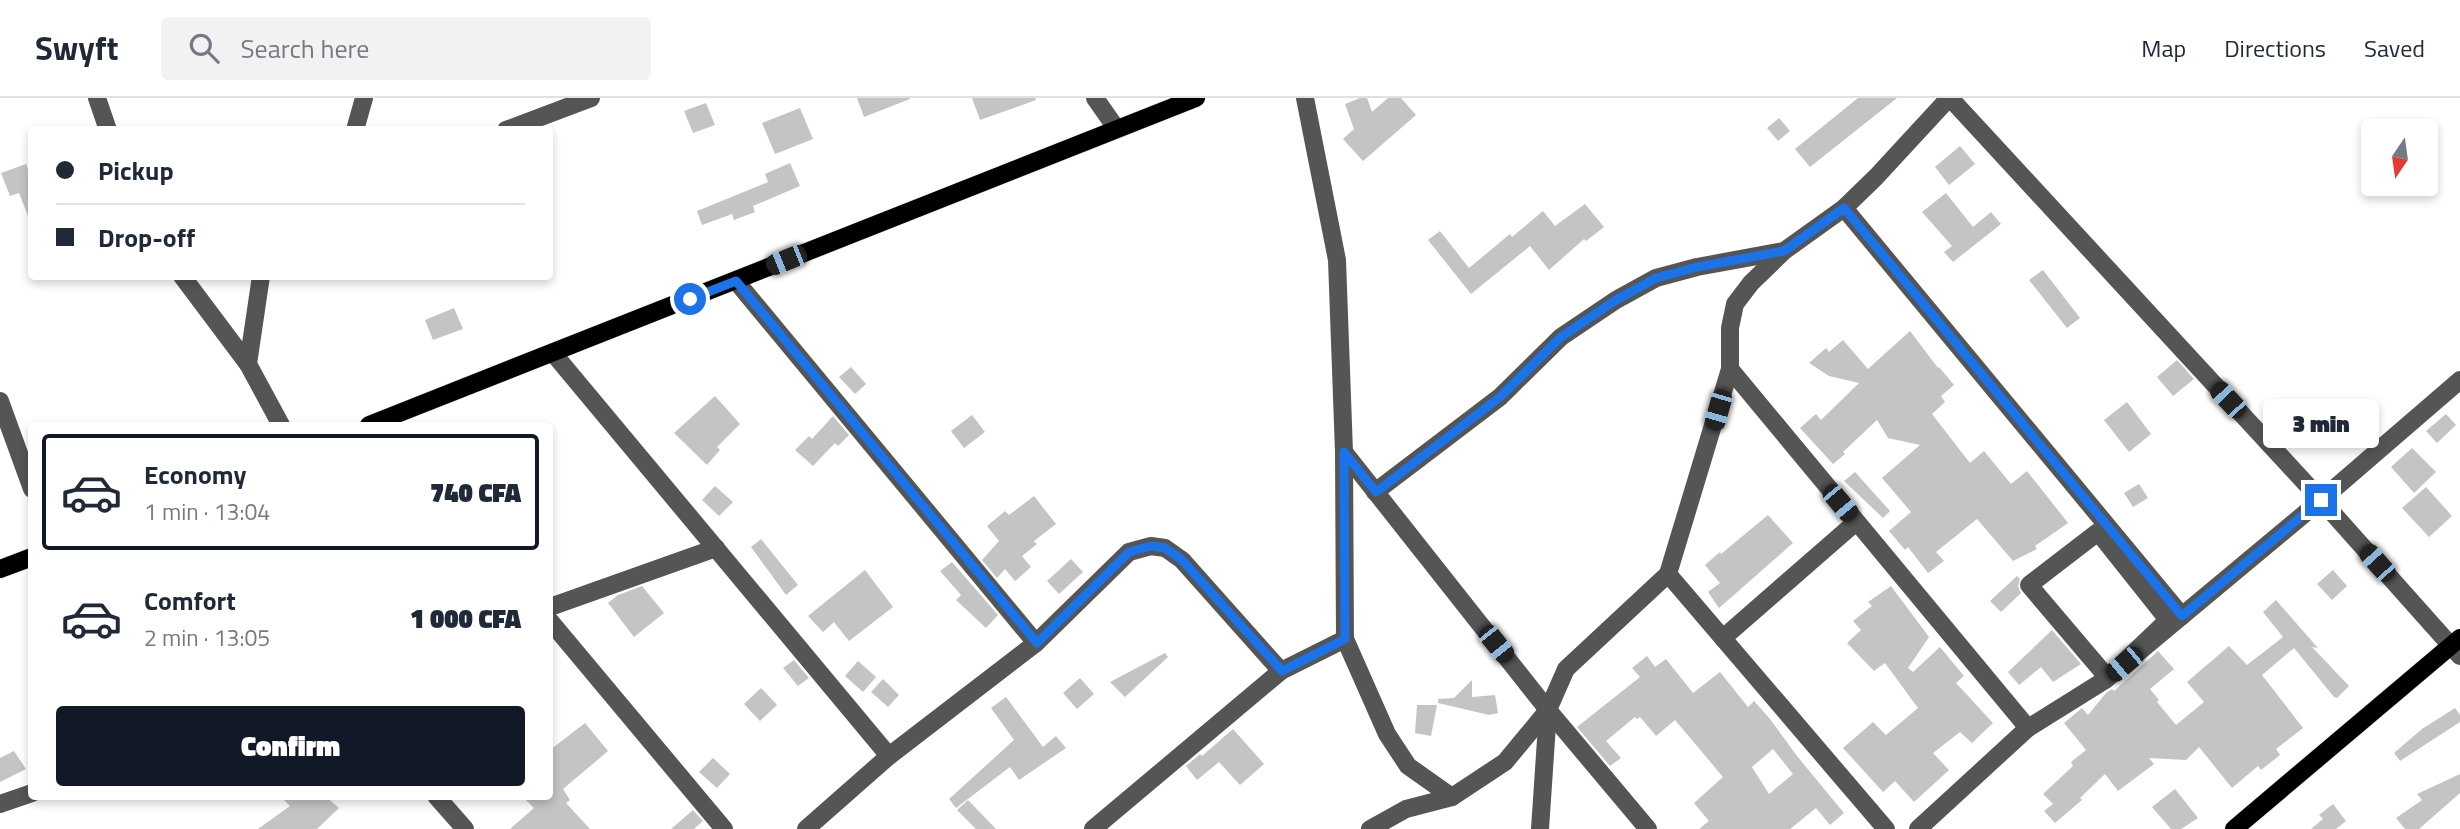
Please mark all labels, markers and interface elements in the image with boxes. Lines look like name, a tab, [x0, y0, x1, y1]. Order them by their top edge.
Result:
search box	[161, 17, 651, 80]
text: Swyft	[35, 23, 119, 73]
icon: search	[185, 29, 223, 67]
text: Search here	[241, 29, 369, 68]
text: Map	[2141, 30, 2186, 66]
text: Directions	[2224, 30, 2326, 66]
text: Saved	[2364, 30, 2425, 66]
north arrow	[2361, 119, 2438, 196]
map controls	[2361, 119, 2438, 196]
text: Pickup	[98, 151, 174, 190]
text: Drop-off	[98, 218, 195, 257]
car	[763, 242, 810, 278]
route start	[674, 283, 706, 315]
car	[2206, 377, 2251, 423]
car	[1703, 387, 1734, 433]
callout: 3 min	[2263, 398, 2379, 448]
text: 3 min	[2292, 406, 2350, 441]
text: Economy	[144, 455, 246, 494]
icon: car	[60, 461, 123, 524]
text: 740 CFA	[430, 473, 521, 512]
car	[1819, 480, 1862, 526]
route end	[2305, 484, 2337, 516]
text: 1 min · 13:04	[144, 494, 270, 529]
car	[2356, 540, 2399, 586]
text: Comfort	[144, 581, 236, 620]
icon: car	[60, 587, 123, 650]
text: 1 000 CFA	[410, 599, 521, 638]
text: 2 min · 13:05	[144, 620, 270, 655]
car	[1475, 621, 1518, 667]
car	[2102, 642, 2147, 686]
button: Confirm	[56, 706, 525, 786]

